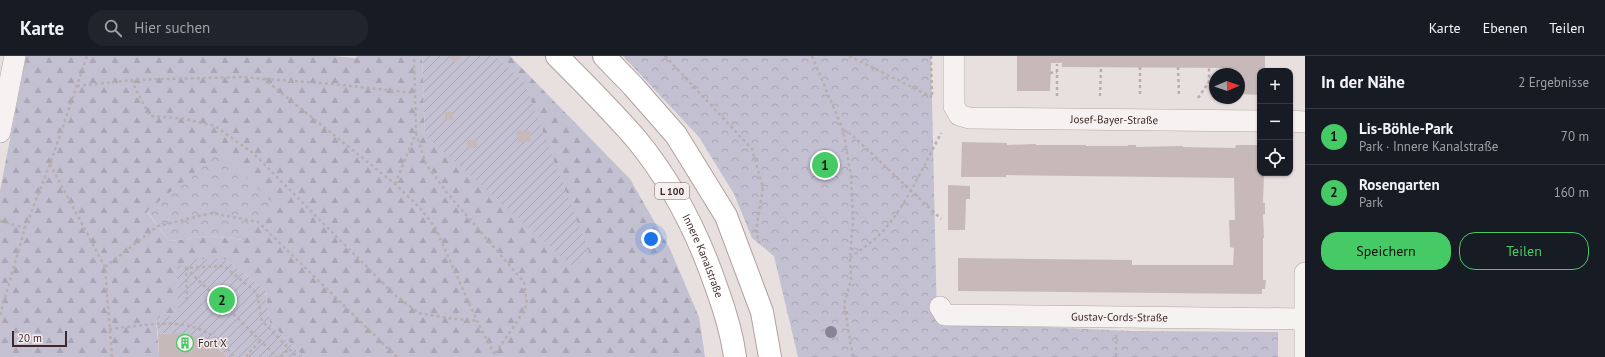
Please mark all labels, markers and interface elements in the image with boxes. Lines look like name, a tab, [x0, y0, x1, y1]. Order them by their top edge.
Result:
search box	[88, 10, 368, 46]
text: Karte	[20, 16, 64, 40]
icon: search	[102, 17, 124, 39]
text: Hier suchen	[134, 18, 210, 37]
text: Karte	[1429, 19, 1461, 37]
text: Ebenen	[1483, 19, 1527, 37]
text: Teilen	[1549, 19, 1585, 37]
north arrow	[1209, 68, 1245, 104]
map controls	[1257, 68, 1293, 176]
button: +	[1257, 68, 1293, 104]
text: In der Nähe	[1321, 71, 1405, 93]
text: 2 Ergebnisse	[1518, 74, 1589, 91]
button: −	[1257, 104, 1293, 140]
street label: Josef-Bayer-Straße	[1069, 112, 1159, 127]
text: Lis-Böhle-Park	[1359, 119, 1453, 138]
text: 1	[1330, 128, 1338, 145]
text: 70 m	[1561, 128, 1589, 145]
text: Park · Innere Kanalstraße	[1359, 138, 1498, 155]
button: locate	[1257, 140, 1293, 176]
pin: 1	[812, 150, 838, 180]
text: Rosengarten	[1359, 175, 1440, 194]
road number: L 100	[655, 183, 689, 199]
text: 2	[1330, 184, 1338, 201]
text: 160 m	[1554, 184, 1589, 201]
text: Park	[1359, 194, 1383, 211]
street label: Innere Kanalstraße	[679, 211, 727, 300]
your location	[641, 229, 661, 249]
button: Speichern	[1321, 232, 1451, 270]
button: Teilen	[1459, 232, 1589, 270]
pin: 2	[209, 285, 235, 315]
street label: Gustav-Cords-Straße	[1071, 309, 1168, 324]
scale bar	[12, 329, 67, 348]
text: 20 m	[18, 331, 42, 345]
building icon: Fort X	[175, 333, 195, 353]
place label: Fort X	[198, 336, 227, 350]

